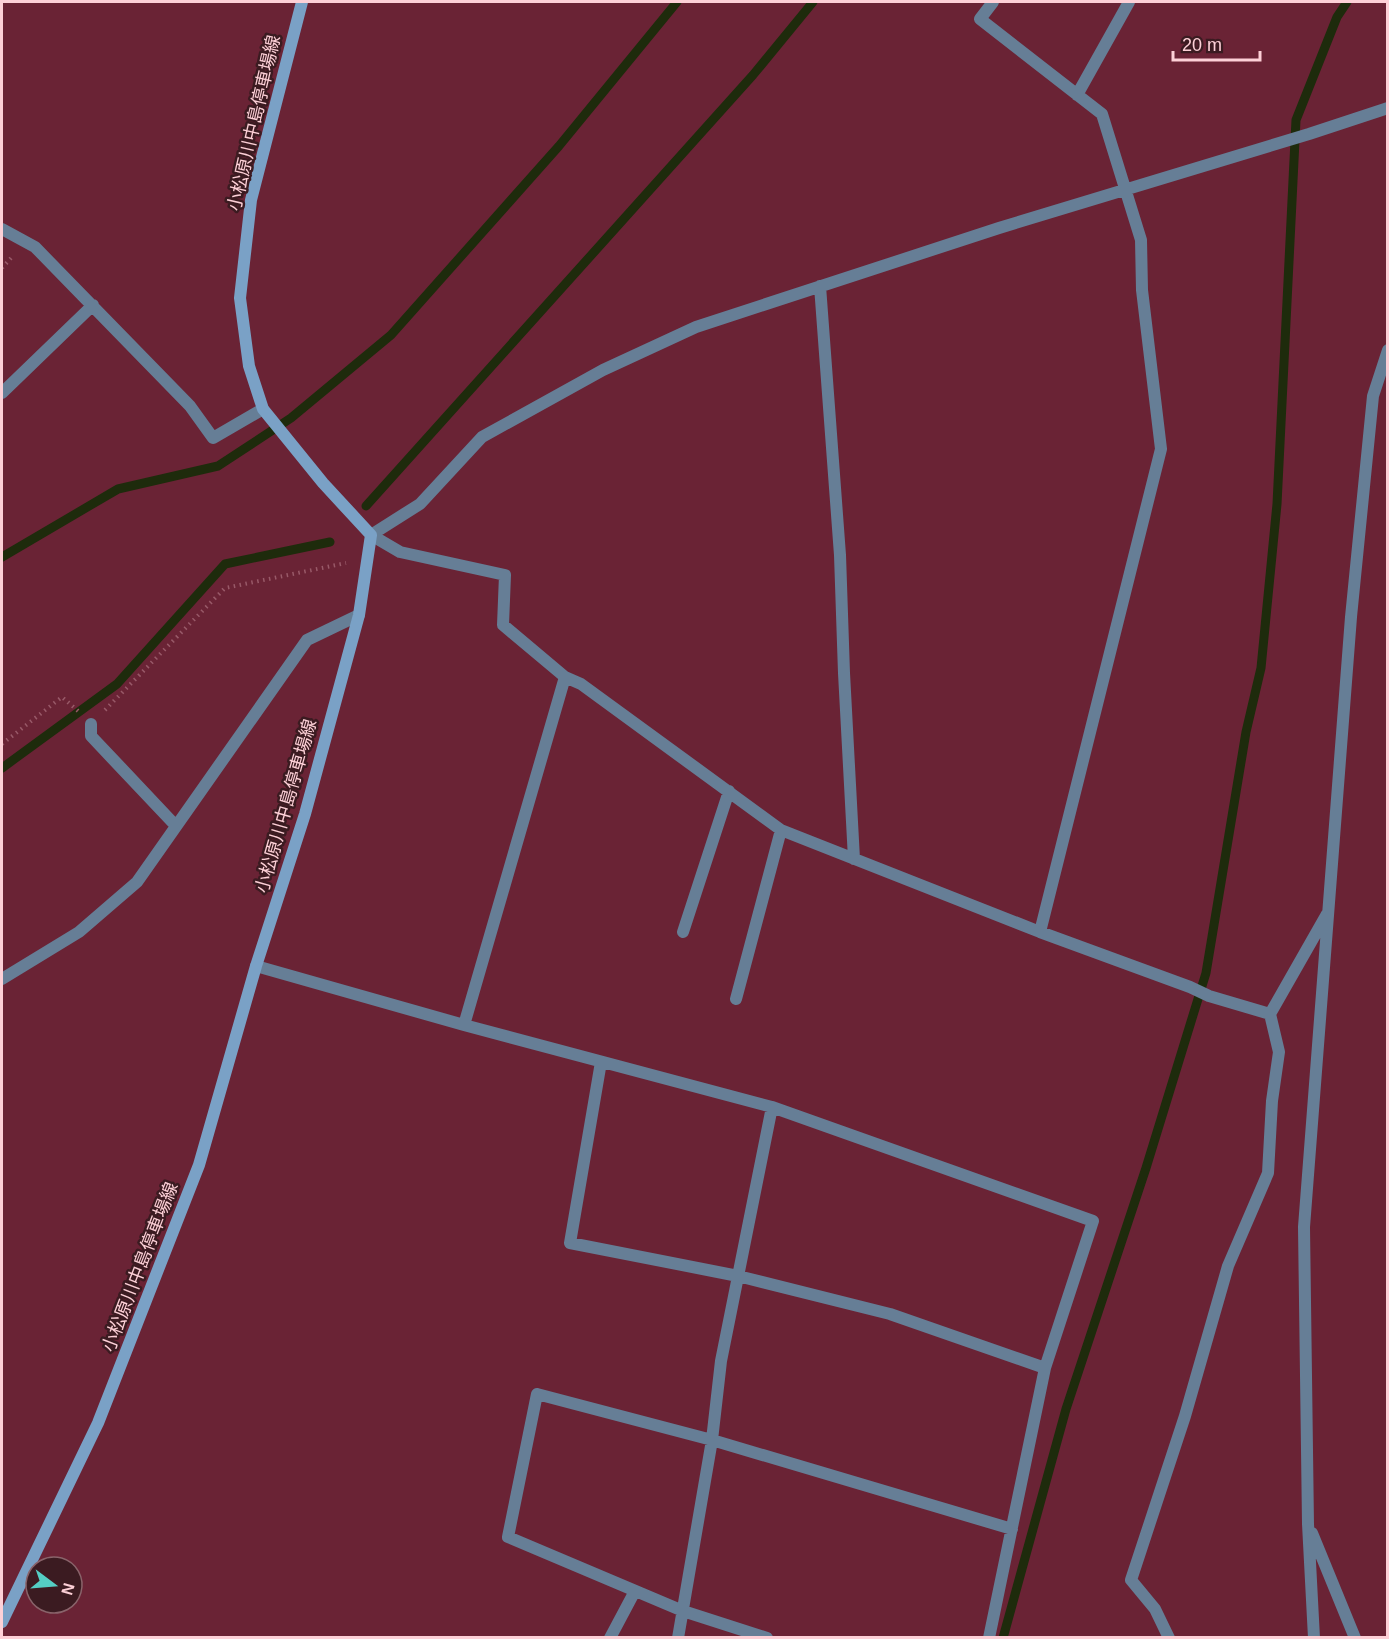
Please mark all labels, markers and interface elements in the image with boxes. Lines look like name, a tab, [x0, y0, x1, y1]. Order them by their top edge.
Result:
scale bar	[1173, 24, 1260, 62]
street label: 小松原川中島停車場線	[224, 33, 284, 213]
text: 20 m	[1182, 35, 1222, 55]
street label: 小松原川中島停車場線	[252, 717, 320, 895]
street label: 小松原川中島停車場線	[98, 1179, 182, 1355]
north arrow	[24, 1555, 84, 1615]
text: N	[58, 1581, 78, 1597]

